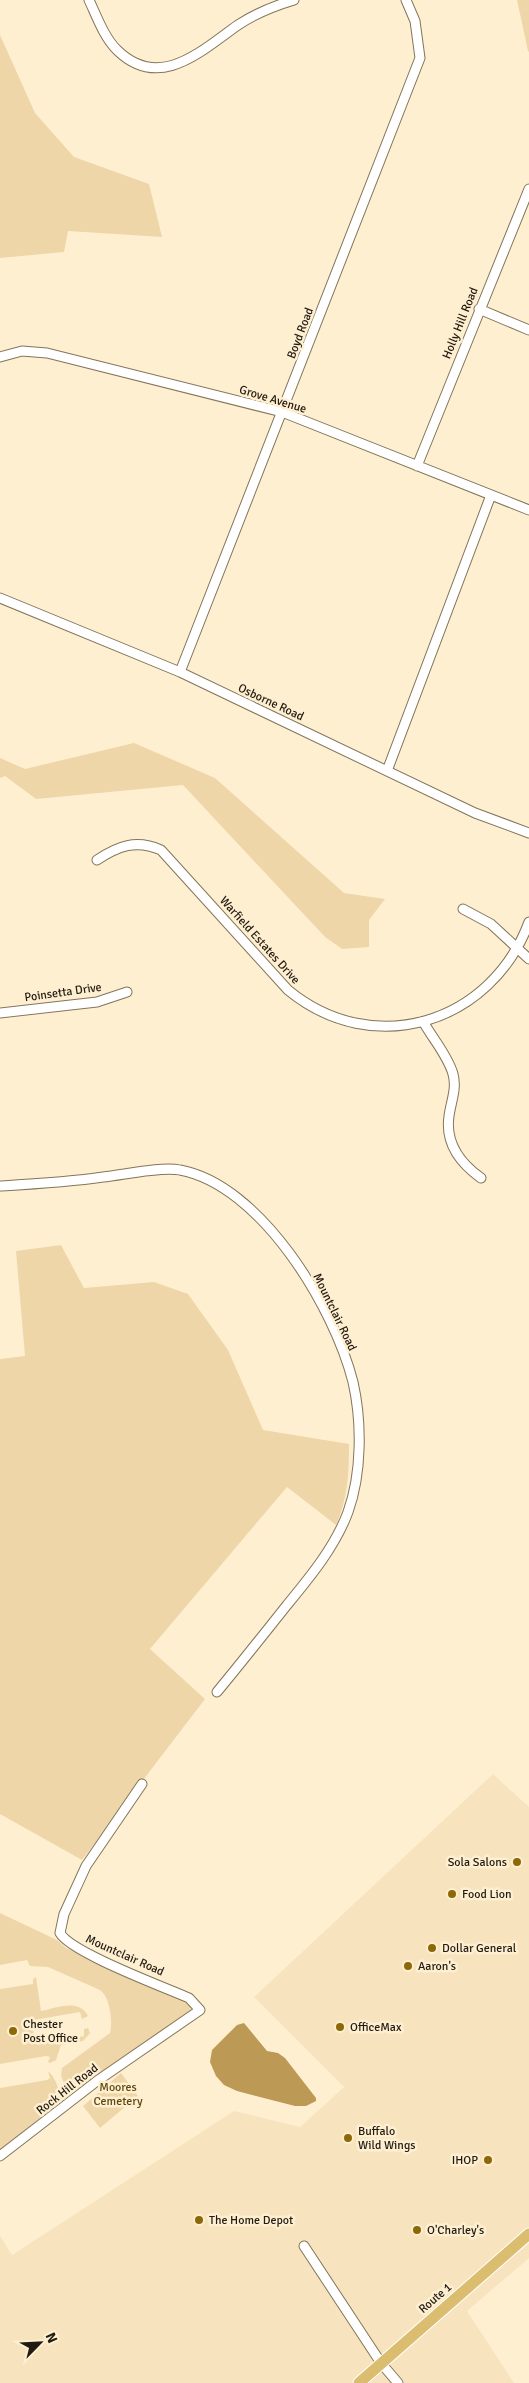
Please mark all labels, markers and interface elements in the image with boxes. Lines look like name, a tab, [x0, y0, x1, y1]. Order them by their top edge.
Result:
street label: Holly Hill Road	[439, 285, 482, 361]
street label: Boyd Road	[284, 306, 317, 361]
street label: Grove Avenue	[237, 382, 308, 417]
street label: Osborne Road	[235, 681, 306, 724]
street label: Warfield Estates Drive	[216, 893, 303, 987]
street label: Poinsetta Drive	[24, 980, 103, 1005]
street label: Mountclair Road	[309, 1271, 360, 1353]
place label: Sola Salons	[448, 1855, 507, 1870]
marker: Sola Salons	[511, 1856, 523, 1868]
place label: Food Lion	[462, 1887, 511, 1902]
marker: Food Lion	[446, 1888, 458, 1900]
street label: Mountclair Road	[83, 1931, 166, 1979]
place label: Dollar General	[442, 1941, 517, 1956]
marker: Dollar General	[426, 1942, 438, 1954]
place label: Aaron's	[418, 1959, 456, 1974]
marker: Aaron's	[402, 1960, 414, 1972]
place label: Chester Post Office	[23, 2017, 78, 2046]
place label: OfficeMax	[350, 2020, 402, 2035]
marker: OfficeMax	[334, 2021, 346, 2033]
marker: Chester Post Office	[7, 2025, 19, 2037]
street label: Rock Hill Road	[33, 2061, 101, 2118]
park label: Moores Cemetery	[93, 2080, 143, 2109]
place label: Buffalo Wild Wings	[358, 2124, 416, 2153]
marker: Buffalo Wild Wings	[342, 2132, 354, 2144]
place label: IHOP	[452, 2153, 478, 2168]
marker: IHOP	[482, 2154, 494, 2166]
place label: The Home Depot	[209, 2213, 293, 2228]
marker: The Home Depot	[193, 2214, 205, 2226]
place label: O'Charley's	[427, 2223, 484, 2238]
marker: O'Charley's	[411, 2224, 423, 2236]
street label: Route 1	[416, 2280, 455, 2317]
north arrow	[15, 2318, 65, 2368]
text: N	[42, 2330, 61, 2346]

